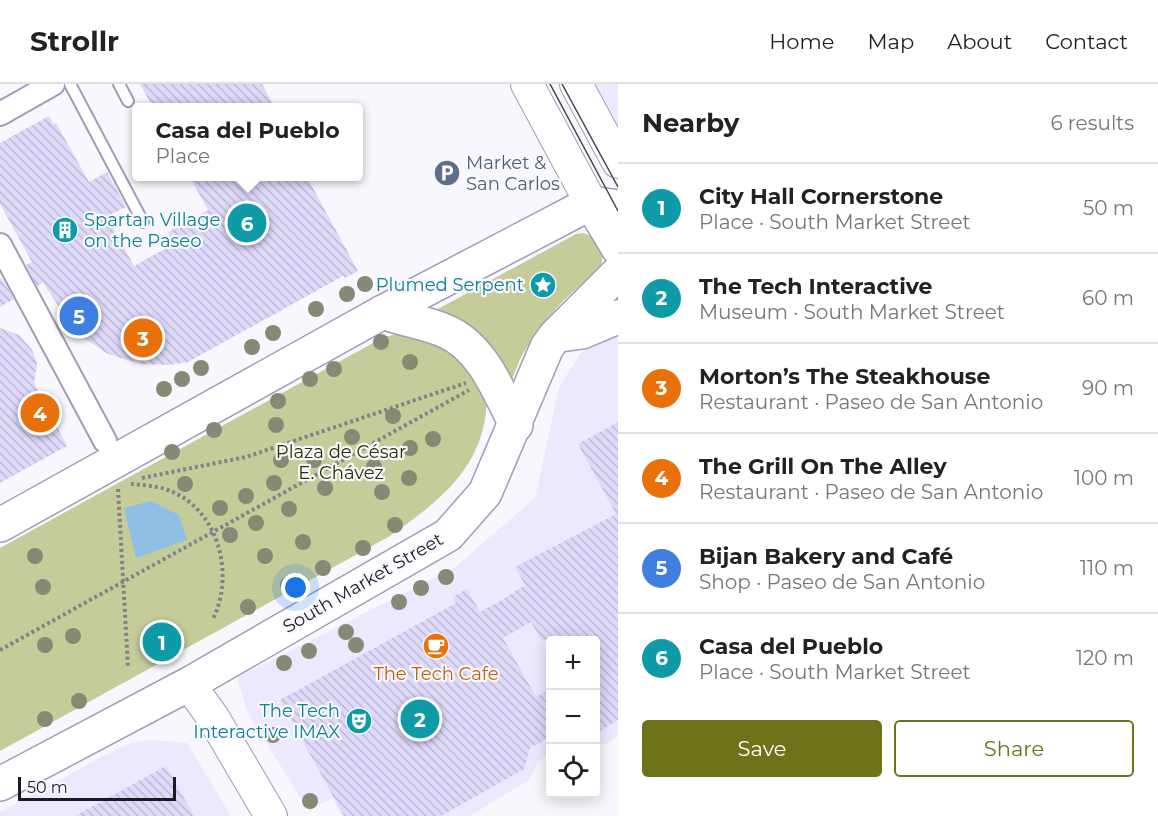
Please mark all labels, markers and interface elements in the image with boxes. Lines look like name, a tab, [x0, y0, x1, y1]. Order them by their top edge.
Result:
text: Strollr	[30, 24, 119, 58]
text: Home	[769, 29, 834, 54]
text: Map	[867, 29, 914, 54]
text: About	[947, 29, 1012, 54]
text: Contact	[1045, 29, 1128, 54]
popup	[132, 103, 363, 181]
text: Nearby	[642, 107, 739, 139]
text: 6 results	[1050, 111, 1134, 135]
text: Casa del Pueblo	[155, 117, 340, 144]
text: Place	[155, 144, 210, 168]
place label: Market & San Carlos	[466, 152, 560, 195]
parking icon: Market & San Carlos	[432, 158, 462, 188]
text: City Hall Cornerstone	[699, 183, 943, 210]
text: 1	[658, 196, 665, 220]
text: 50 m	[1083, 196, 1134, 220]
pin: 6	[228, 200, 266, 246]
place label: Spartan Village on the Paseo	[84, 209, 220, 252]
text: Place · South Market Street	[699, 210, 971, 234]
building icon: Spartan Village on the Paseo	[50, 215, 80, 245]
place icon: Plumed Serpent	[528, 270, 558, 300]
text: The Tech Interactive	[699, 273, 932, 300]
place label: Plumed Serpent	[376, 274, 524, 296]
text: 2	[656, 286, 667, 310]
text: 60 m	[1082, 286, 1134, 310]
pin: 5	[60, 294, 98, 338]
text: Museum · South Market Street	[699, 300, 1005, 324]
pin: 3	[124, 316, 162, 360]
text: Morton’s The Steakhouse	[699, 363, 990, 390]
text: 3	[656, 376, 667, 400]
text: 90 m	[1082, 376, 1134, 400]
pin: 4	[20, 390, 60, 436]
text: Restaurant · Paseo de San Antonio	[699, 390, 1043, 414]
park label: Plaza de César E. Chávez	[276, 441, 406, 484]
text: The Grill On The Alley	[699, 453, 947, 480]
text: 4	[655, 466, 668, 490]
text: 100 m	[1074, 466, 1134, 490]
text: Restaurant · Paseo de San Antonio	[699, 480, 1043, 504]
street label: South Market Street	[279, 528, 447, 638]
text: Bijan Bakery and Café	[699, 543, 953, 570]
text: 5	[656, 556, 667, 580]
text: 110 m	[1080, 556, 1134, 580]
text: Shop · Paseo de San Antonio	[699, 570, 985, 594]
your location	[281, 573, 310, 602]
pin: 1	[142, 620, 182, 664]
cafe icon: The Tech Cafe	[421, 631, 451, 661]
text: Casa del Pueblo	[699, 633, 883, 660]
map controls	[546, 636, 600, 798]
button: +	[546, 636, 600, 690]
text: 6	[655, 646, 668, 670]
text: 120 m	[1076, 646, 1134, 670]
text: Place · South Market Street	[699, 660, 971, 684]
place label: The Tech Cafe	[373, 663, 499, 685]
button: −	[546, 690, 600, 744]
pin: 2	[400, 696, 440, 742]
place label: The Tech Interactive IMAX	[193, 700, 340, 743]
theatre icon: The Tech Interactive IMAX	[344, 706, 374, 736]
button: Save	[642, 720, 882, 777]
button: Share	[894, 720, 1134, 777]
button: locate	[546, 744, 600, 798]
scale bar	[18, 774, 176, 802]
text: 50 m	[27, 778, 68, 797]

